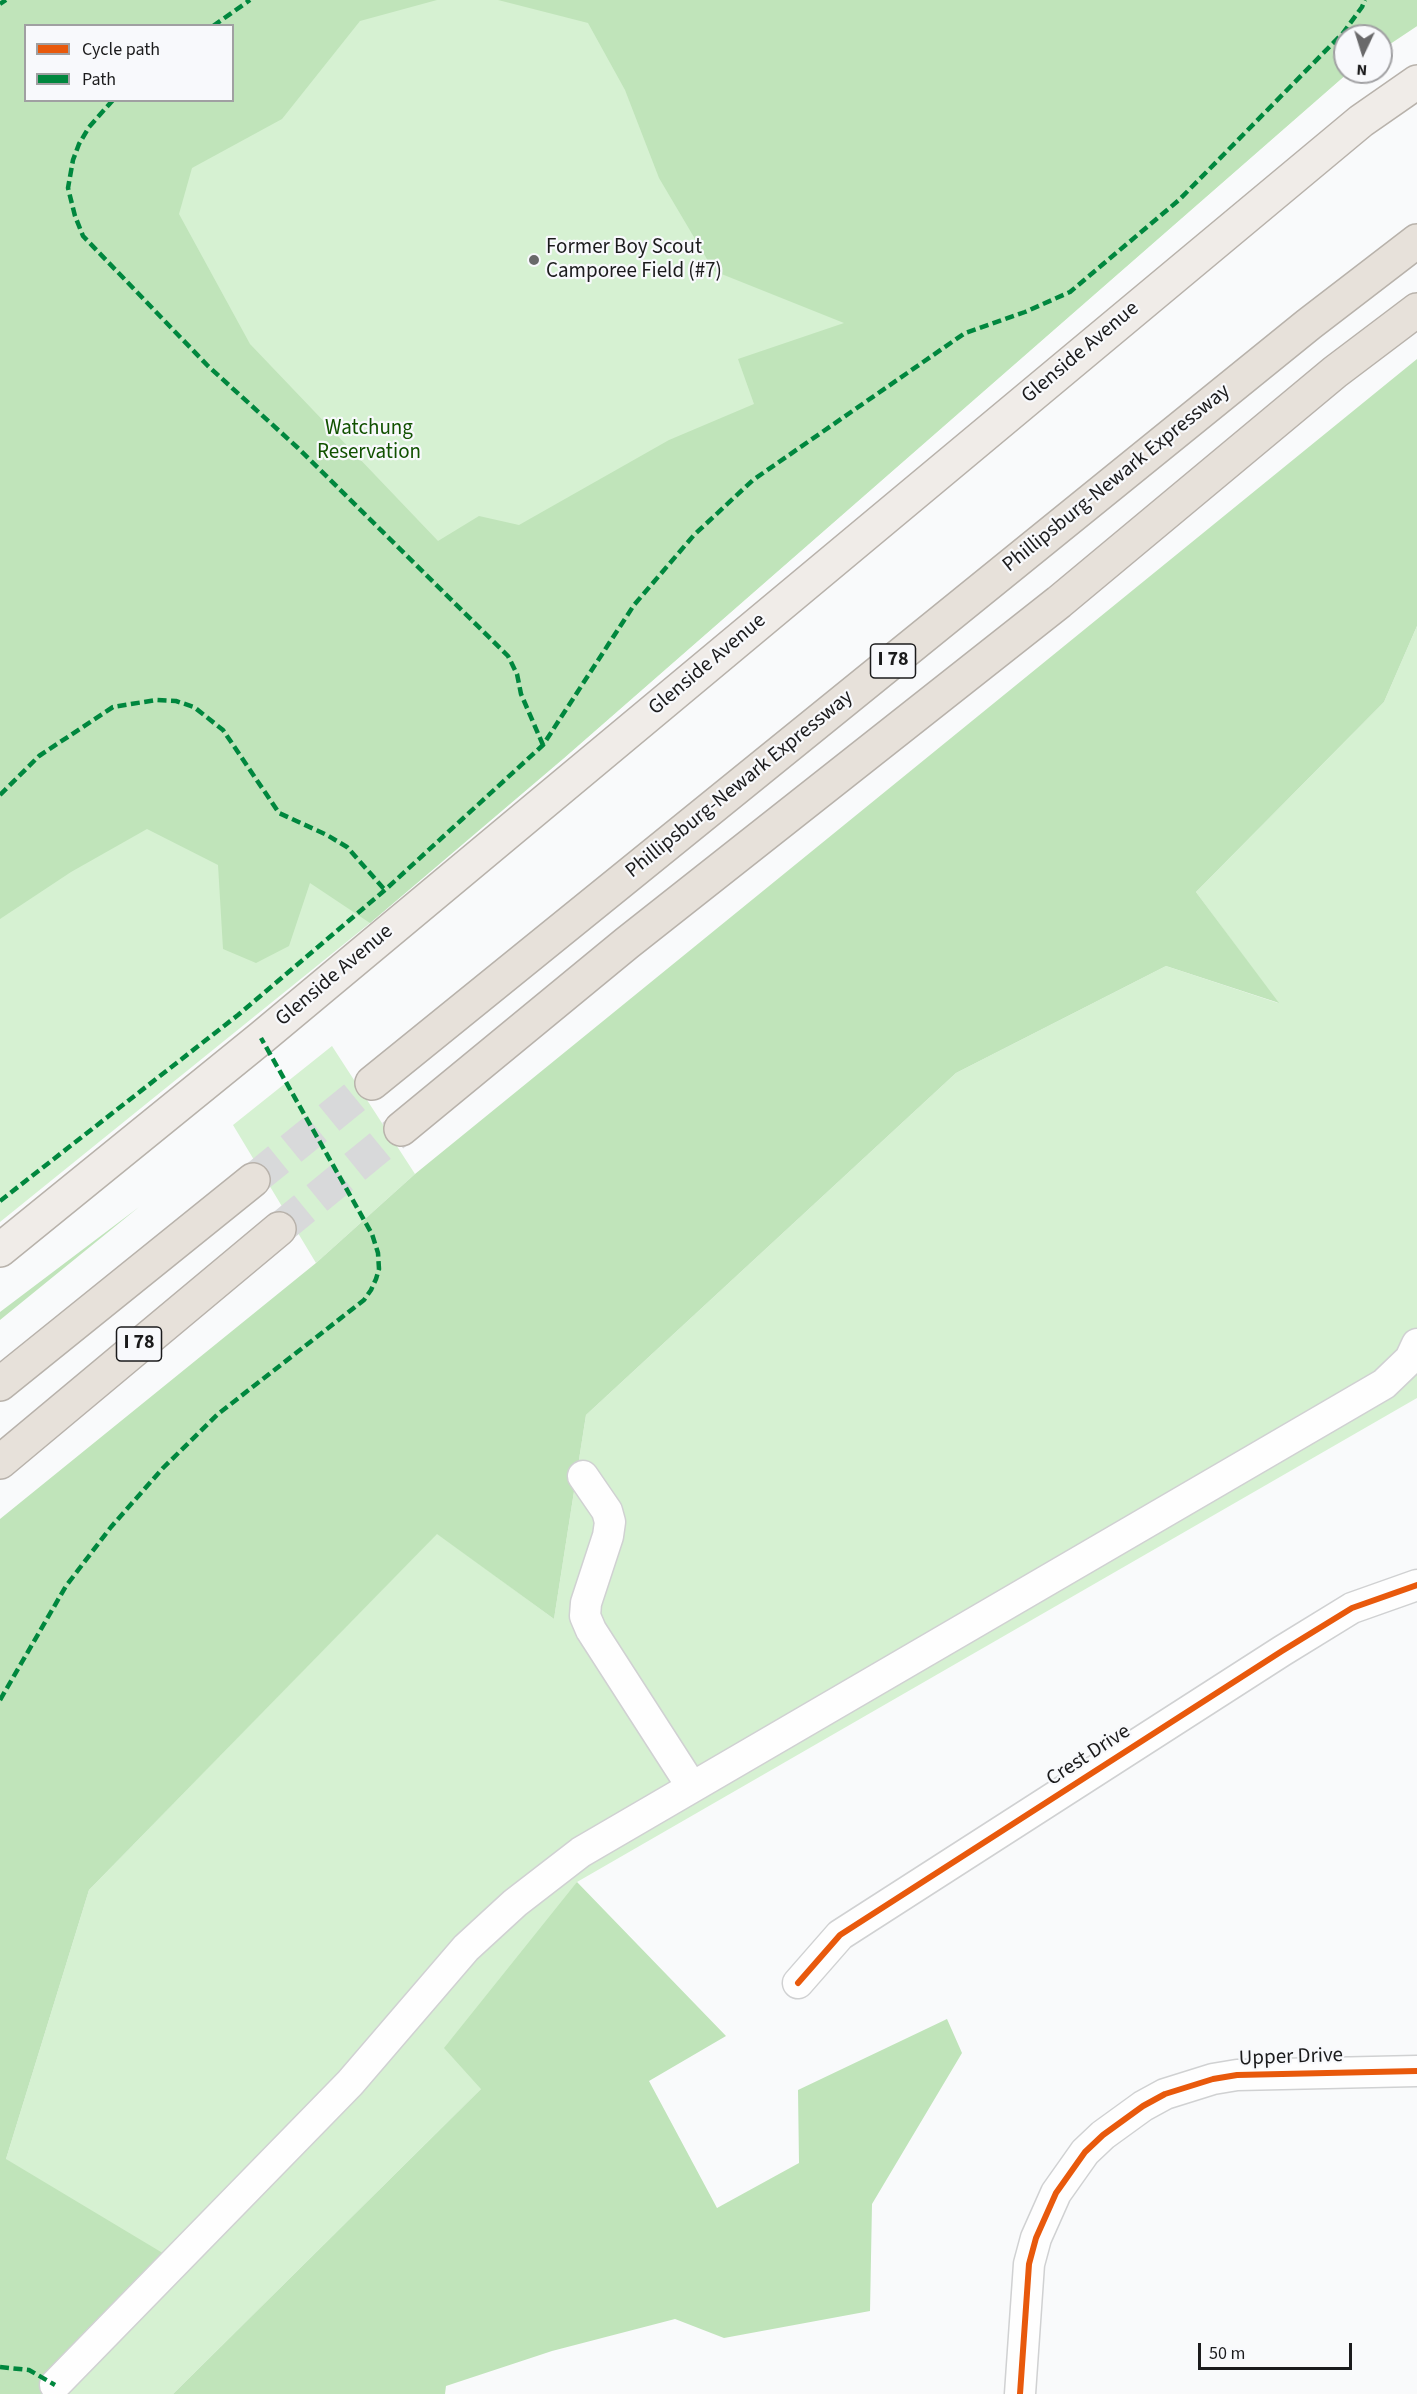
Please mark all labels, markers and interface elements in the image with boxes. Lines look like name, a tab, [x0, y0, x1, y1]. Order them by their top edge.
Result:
legend	[24, 24, 234, 102]
north arrow	[1333, 24, 1393, 84]
text: Cycle path	[82, 37, 160, 62]
text: N	[1356, 59, 1368, 81]
text: Path	[82, 67, 116, 92]
place label: Former Boy Scout Camporee Field (#7)	[546, 235, 722, 285]
marker: Former Boy Scout Camporee Field (#7)	[527, 253, 541, 267]
street label: Glenside Avenue	[1017, 297, 1145, 409]
street label: Phillipsburg-Newark Expressway	[998, 379, 1236, 579]
park label: Watchung Reservation	[317, 416, 421, 466]
street label: Glenside Avenue	[644, 609, 772, 721]
road number: I 78	[870, 644, 916, 678]
street label: Phillipsburg-Newark Expressway	[621, 685, 859, 885]
street label: Glenside Avenue	[271, 920, 399, 1032]
road number: I 78	[116, 1327, 162, 1361]
street label: Crest Drive	[1042, 1720, 1136, 1792]
street label: Upper Drive	[1238, 2044, 1344, 2072]
scale bar	[1201, 2331, 1356, 2369]
text: 50 m	[1209, 2341, 1245, 2366]

